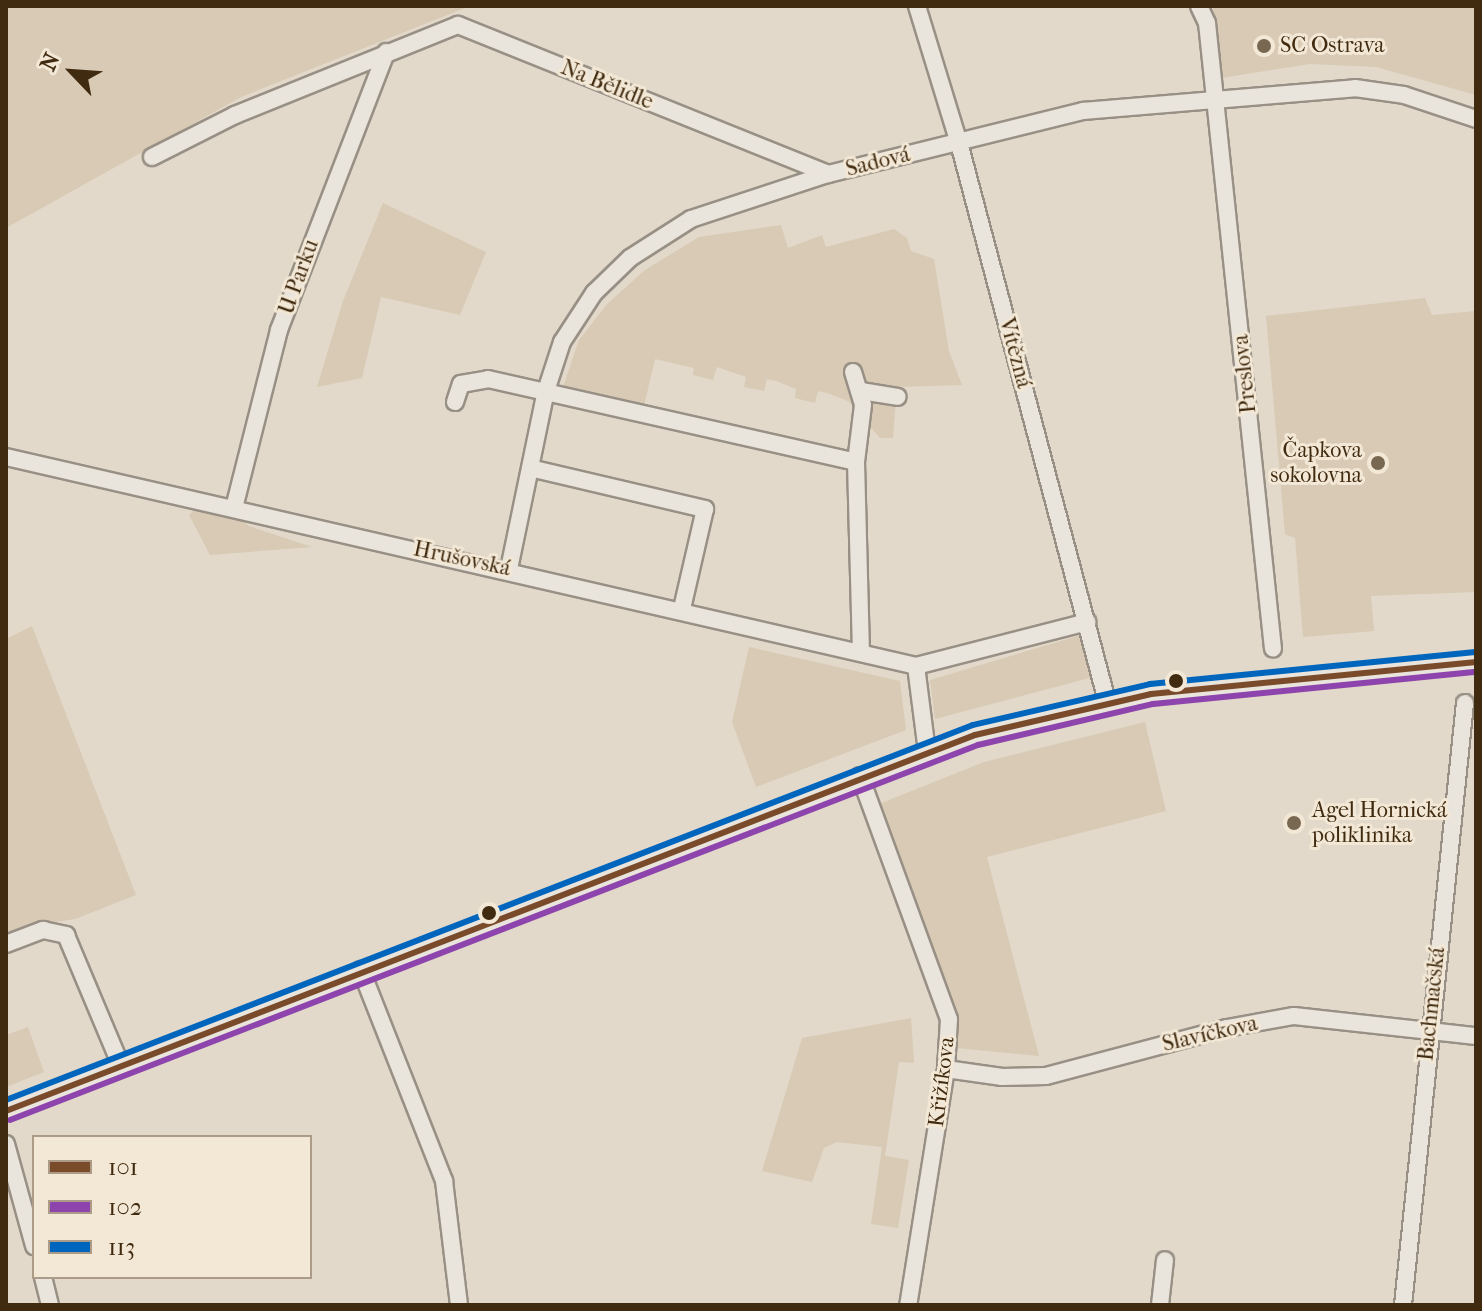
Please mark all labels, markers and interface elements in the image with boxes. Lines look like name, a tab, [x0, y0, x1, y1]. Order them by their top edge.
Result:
north arrow	[32, 32, 112, 112]
place label: SC Ostrava	[1280, 33, 1384, 59]
marker: SC Ostrava	[1255, 37, 1273, 55]
text: N	[35, 49, 66, 75]
street label: Na Bělidle	[557, 55, 657, 115]
street label: Sadová	[843, 141, 913, 183]
street label: U Parku	[273, 236, 325, 318]
street label: Vítězná	[993, 315, 1037, 391]
street label: Preslova	[1228, 333, 1262, 415]
place label: Čapkova sokolovna	[1270, 437, 1362, 488]
marker: Čapkova sokolovna	[1369, 454, 1387, 472]
street label: Hrušovská	[411, 536, 513, 582]
unlabelled marker	[1168, 673, 1184, 689]
place label: Agel Hornická poliklinika	[1312, 797, 1447, 848]
marker: Agel Hornická poliklinika	[1283, 812, 1305, 834]
unlabelled marker	[481, 905, 497, 921]
street label: Bachmačská	[1413, 946, 1451, 1062]
street label: Slavíčkova	[1160, 1010, 1260, 1058]
street label: Křižíkova	[923, 1035, 961, 1129]
legend	[32, 1135, 312, 1279]
text: 101	[108, 1153, 138, 1181]
text: 102	[108, 1193, 142, 1221]
text: 113	[108, 1233, 135, 1261]

